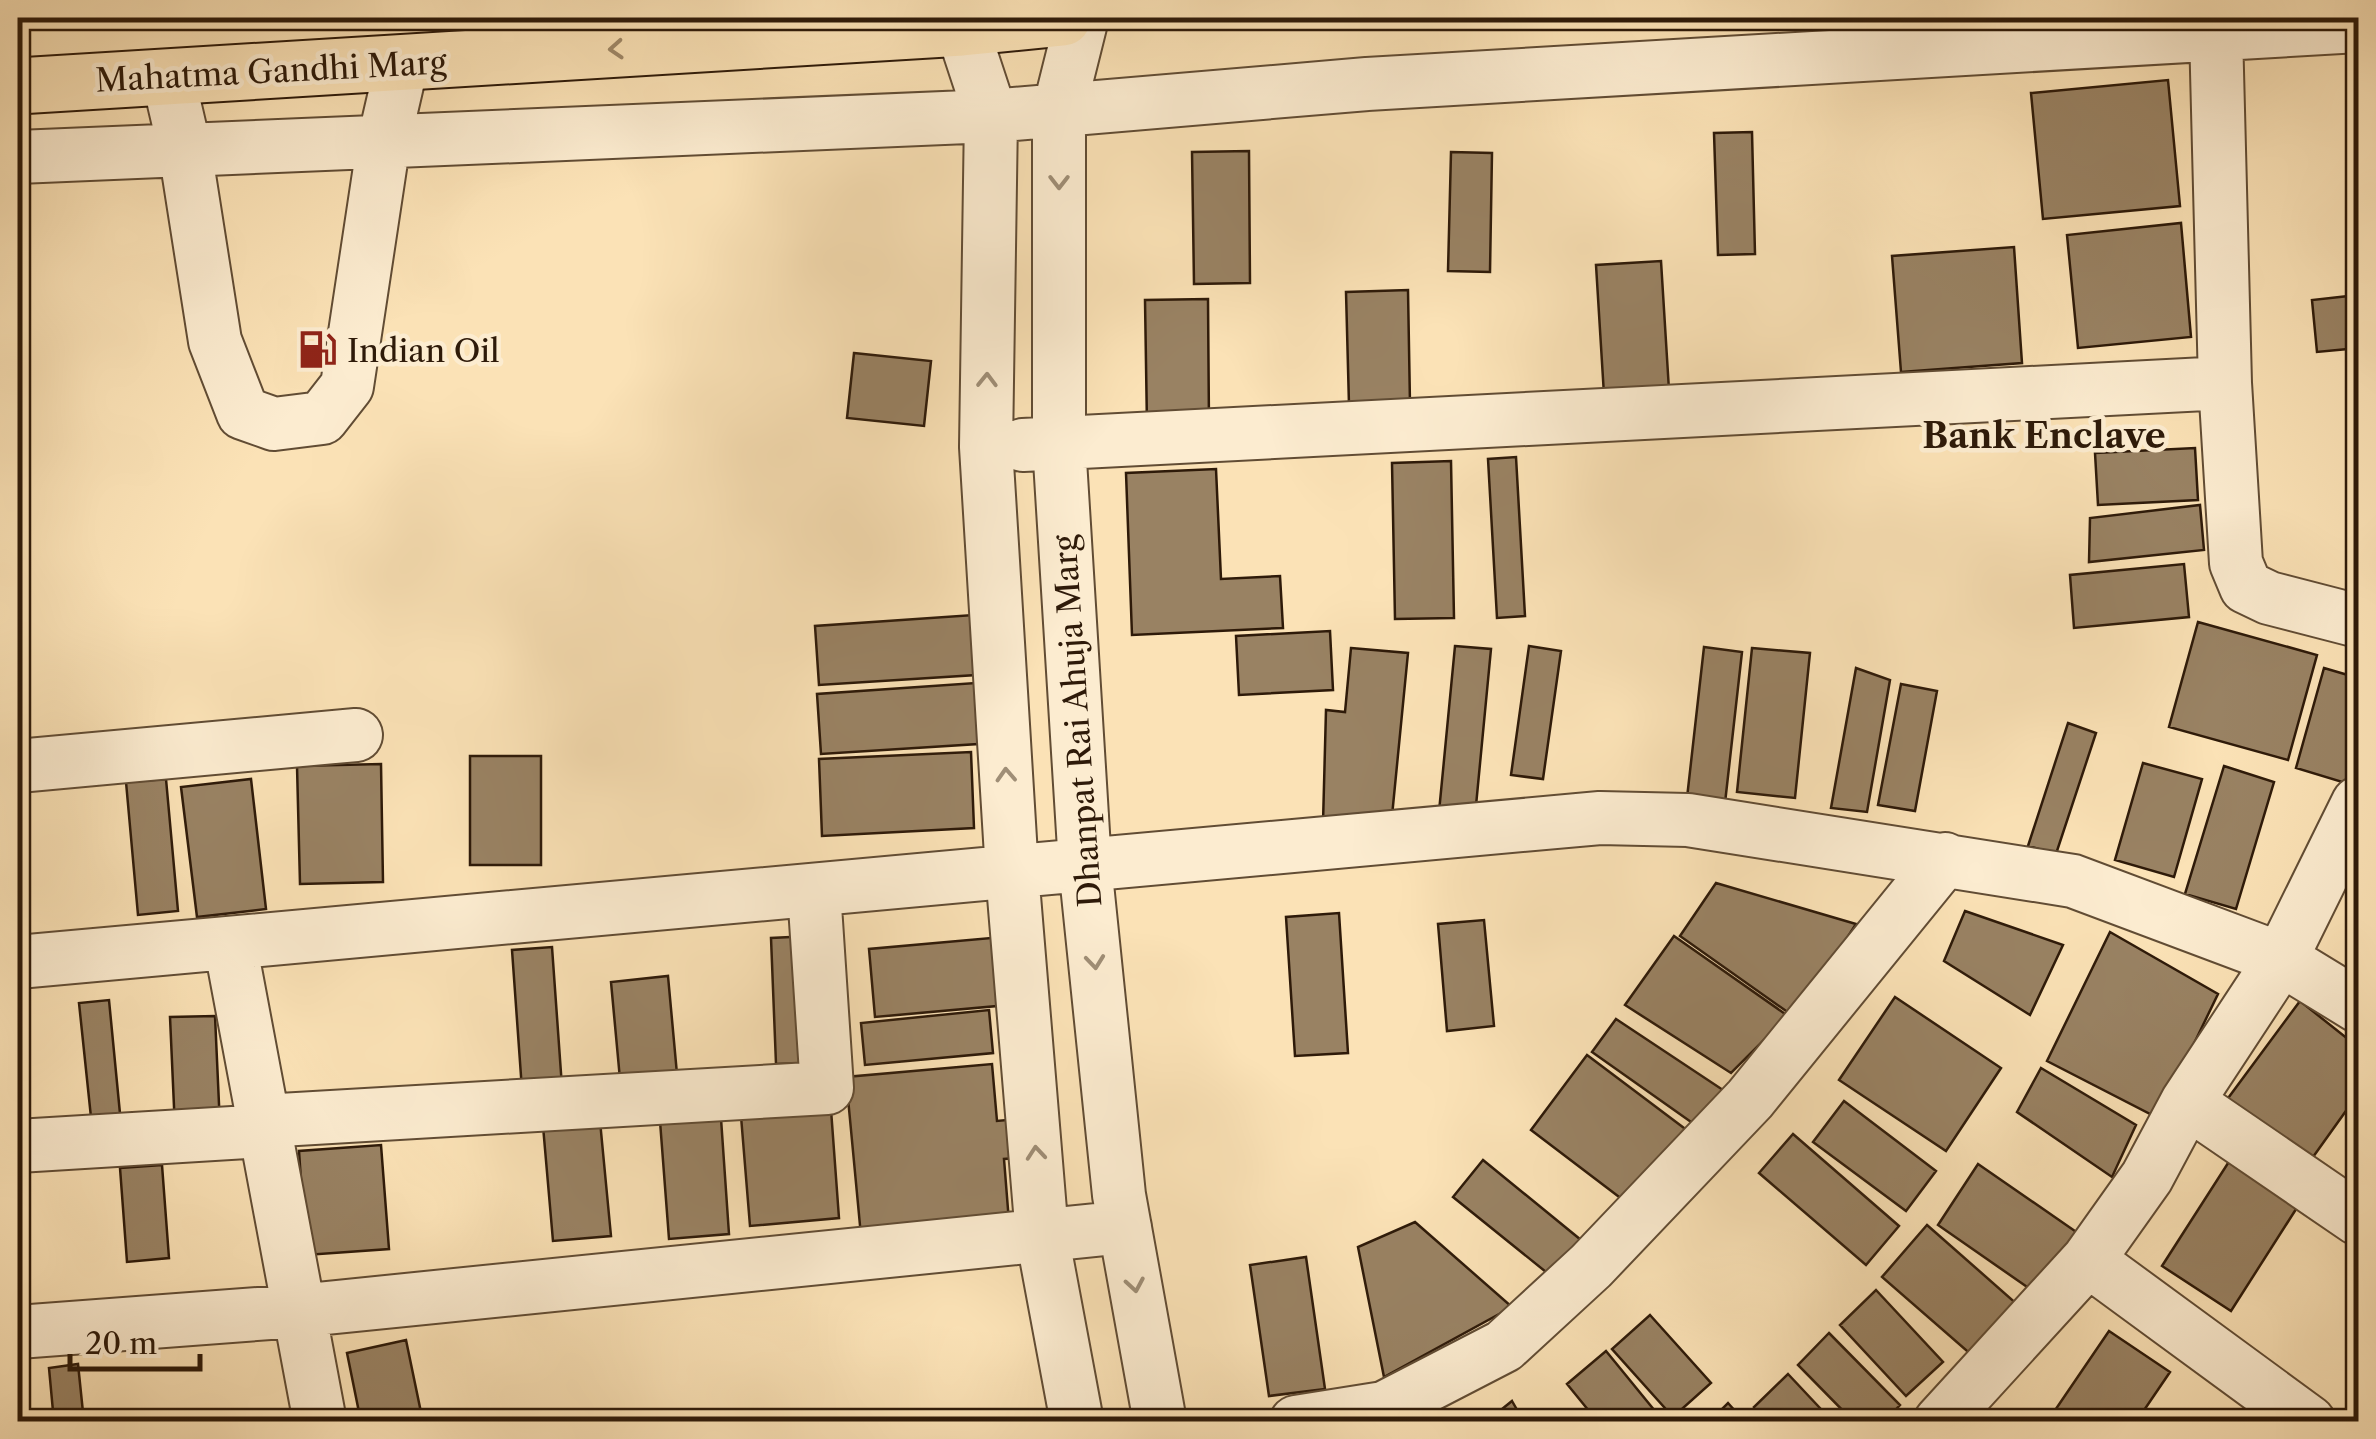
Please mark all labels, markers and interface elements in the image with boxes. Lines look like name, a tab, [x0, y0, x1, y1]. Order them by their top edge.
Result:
one-way arrow	[608, 38, 624, 59]
street label: Mahatma Gandhi Marg	[94, 42, 449, 100]
one-way arrow	[1048, 176, 1070, 191]
fuel station icon: Indian Oil	[296, 329, 338, 371]
place label: Indian Oil	[347, 331, 500, 370]
one-way arrow	[976, 372, 998, 388]
district label: Bank Enclave	[1922, 414, 2166, 457]
street label: Dhanpat Rai Ahuja Marg	[1044, 532, 1109, 908]
one-way arrow	[996, 766, 1017, 782]
one-way arrow	[1084, 955, 1105, 971]
one-way arrow	[1025, 1144, 1047, 1160]
one-way arrow	[1124, 1276, 1145, 1293]
scale bar	[70, 1309, 200, 1371]
text: 20 m	[85, 1325, 157, 1362]

